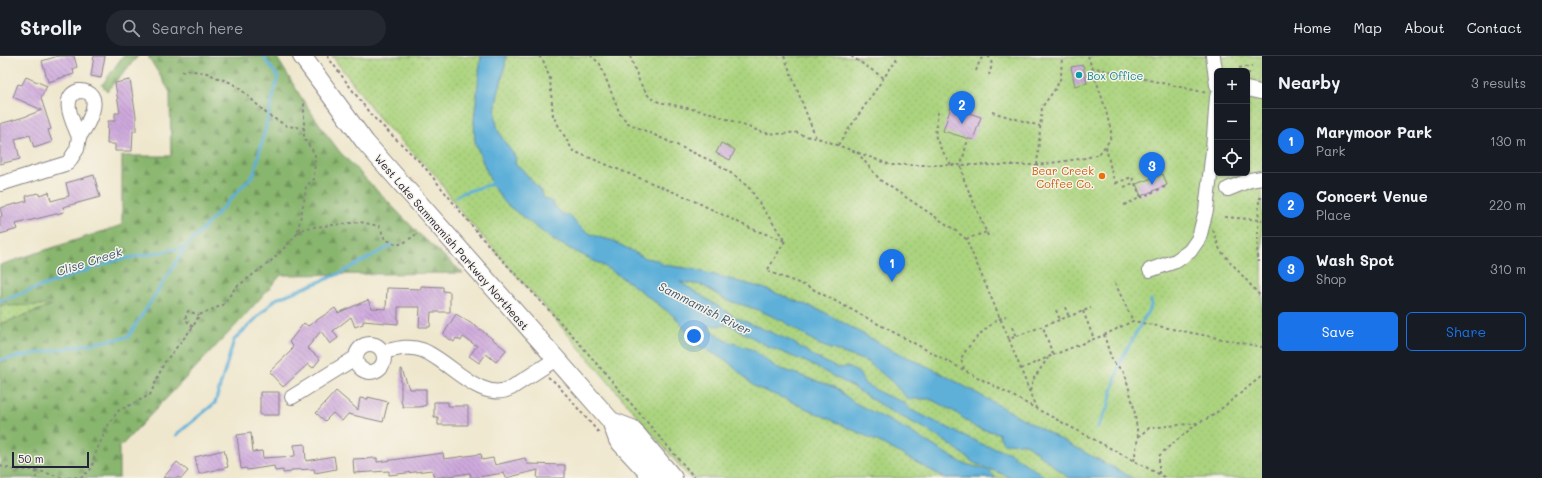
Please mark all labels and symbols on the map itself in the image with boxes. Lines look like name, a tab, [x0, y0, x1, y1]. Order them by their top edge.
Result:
place label: Box Office	[1087, 68, 1144, 83]
marker: Box Office	[1074, 70, 1084, 80]
pin: 2	[949, 91, 975, 124]
street label: West Lake Sammamish Parkway Northeast	[371, 151, 533, 333]
pin: 3	[1139, 152, 1165, 185]
place label: Bear Creek Coffee Co.	[1032, 163, 1094, 191]
marker: Bear Creek Coffee Co.	[1097, 171, 1107, 181]
water label: Clise Creek	[54, 243, 124, 279]
pin: 1	[879, 249, 905, 282]
water label: Sammamish River	[656, 278, 754, 338]
your location	[684, 326, 704, 346]
scale bar	[12, 450, 89, 469]

